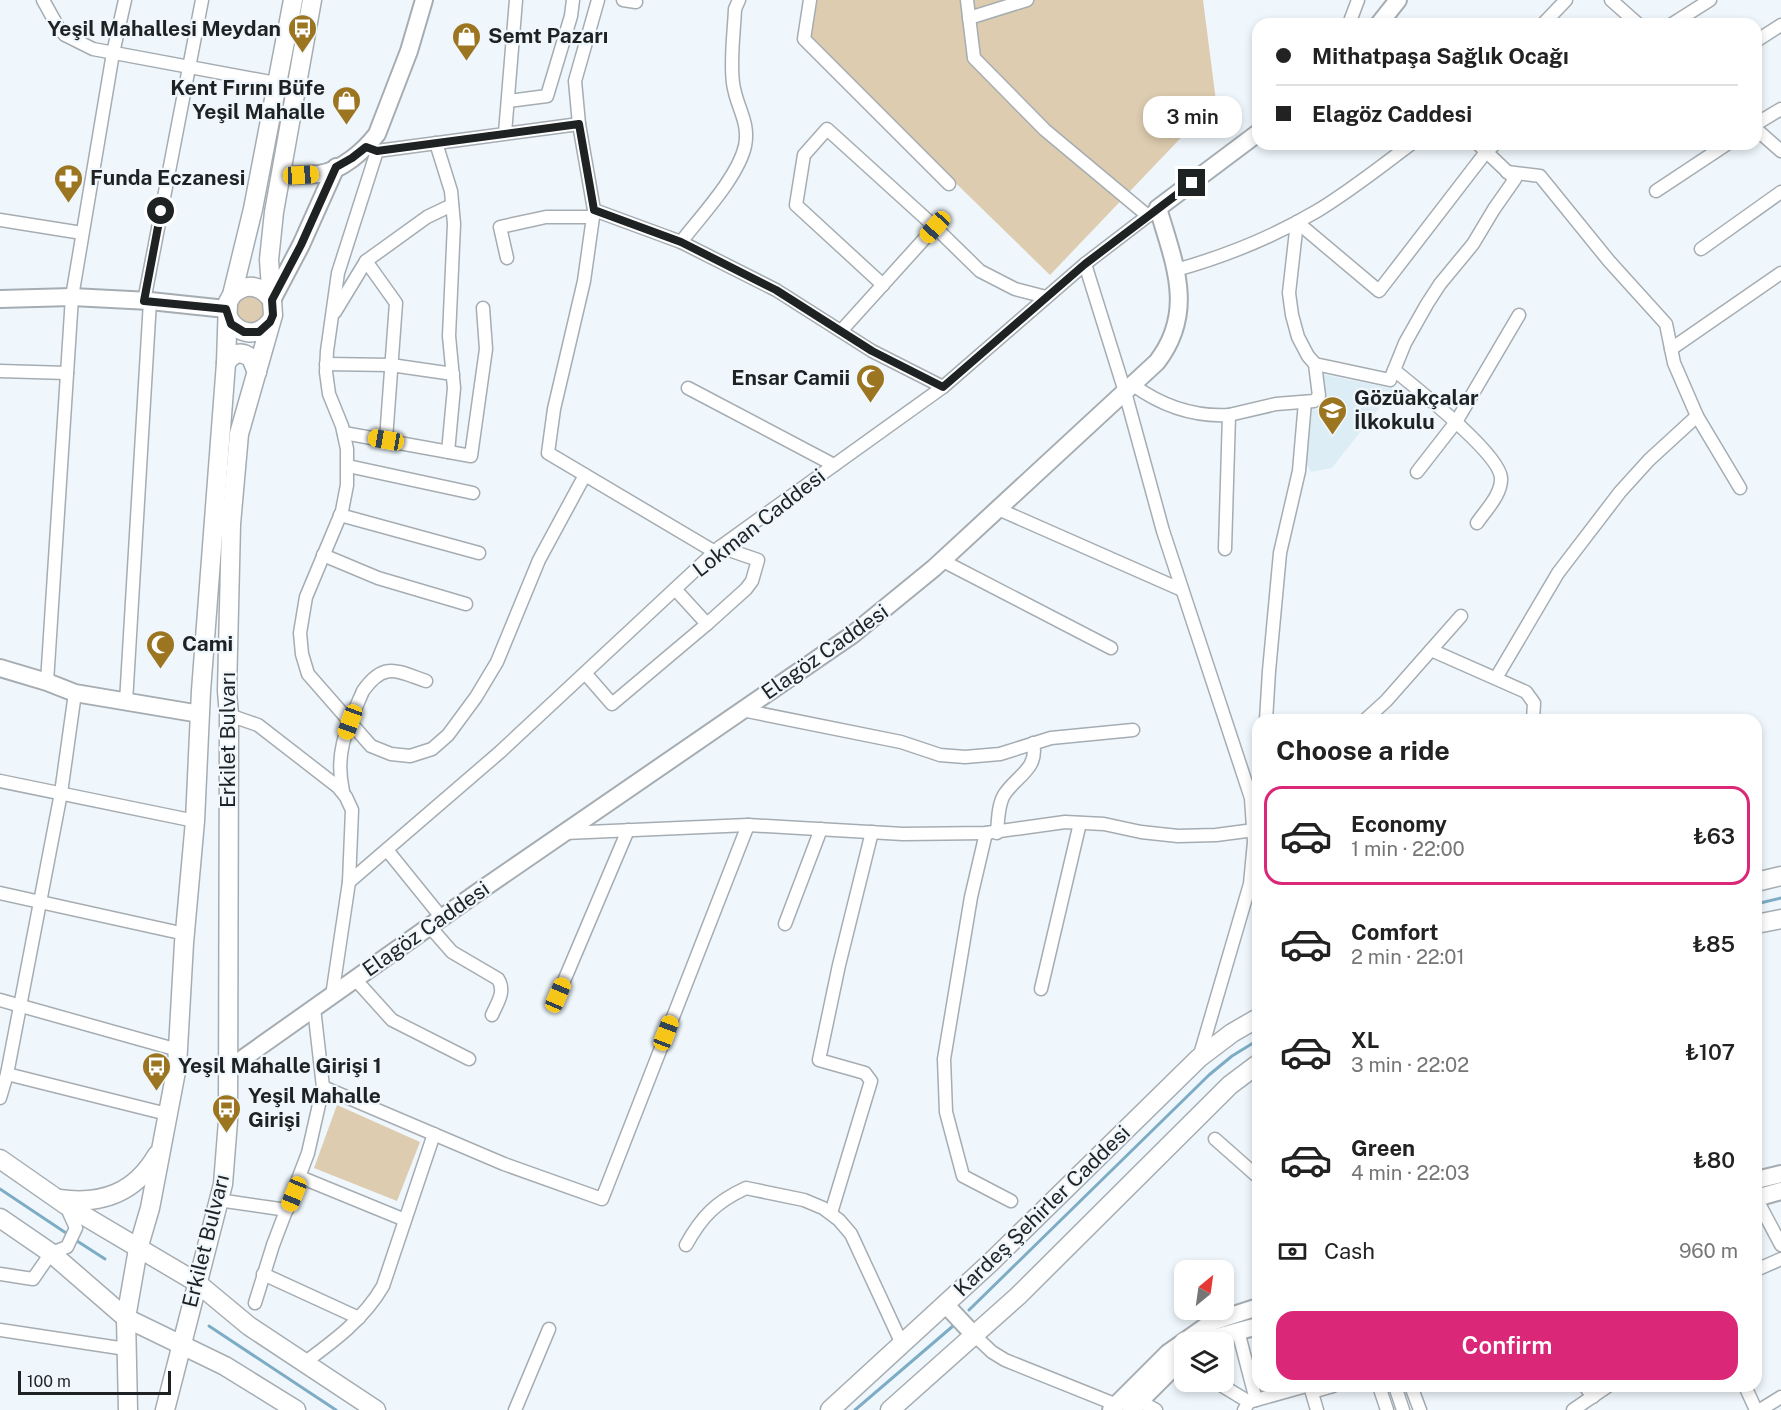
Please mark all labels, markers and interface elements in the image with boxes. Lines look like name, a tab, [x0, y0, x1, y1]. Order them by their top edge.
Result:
bus stop icon: Yeşil Mahallesi Meydan	[286, 13, 318, 55]
place label: Yeşil Mahallesi Meydan	[47, 16, 281, 41]
shop icon: Semt Pazarı	[451, 20, 483, 62]
place label: Semt Pazarı	[488, 23, 608, 48]
text: Mithatpaşa Sağlık Ocağı	[1312, 43, 1569, 69]
place label: Kent Fırını Büfe Yeşil Mahalle	[170, 75, 325, 124]
shop icon: Kent Fırını Büfe Yeşil Mahalle	[330, 84, 362, 126]
callout: 3 min	[1142, 96, 1242, 138]
text: Elagöz Caddesi	[1312, 101, 1472, 127]
text: 3 min	[1166, 105, 1219, 129]
pharmacy icon: Funda Eczanesi	[53, 162, 85, 204]
place label: Funda Eczanesi	[90, 165, 245, 190]
car	[283, 165, 319, 185]
route end	[1178, 169, 1205, 196]
route start	[147, 197, 174, 224]
car	[916, 208, 954, 246]
mosque icon: Ensar Camii	[855, 362, 887, 404]
place label: Ensar Camii	[731, 365, 850, 390]
place label: Gözüakçalar İlkokulu	[1354, 385, 1479, 434]
school or university icon: Gözüakçalar İlkokulu	[1317, 394, 1349, 436]
car	[367, 428, 405, 452]
street label: Lokman Caddesi	[688, 463, 830, 582]
street label: Elagöz Caddesi	[757, 599, 893, 705]
mosque icon: Cami	[145, 628, 177, 670]
place label: Cami	[182, 631, 233, 656]
street label: Erkilet Bulvarı	[215, 672, 240, 808]
car	[335, 702, 365, 742]
text: Choose a ride	[1276, 734, 1450, 766]
icon: car	[1279, 809, 1333, 863]
text: Economy	[1351, 811, 1447, 837]
text: ₺63	[1693, 823, 1735, 849]
text: 1 min · 22:00	[1351, 837, 1465, 861]
street label: Elagöz Caddesi	[358, 876, 494, 982]
icon: car	[1279, 917, 1333, 971]
text: Comfort	[1351, 919, 1438, 945]
text: ₺85	[1692, 931, 1735, 957]
text: 2 min · 22:01	[1351, 945, 1465, 969]
car	[543, 975, 573, 1015]
car	[651, 1013, 681, 1053]
icon: car	[1279, 1025, 1333, 1079]
text: XL	[1351, 1027, 1379, 1053]
text: ₺107	[1685, 1039, 1735, 1065]
bus stop icon: Yeşil Mahalle Girişi 1	[141, 1050, 173, 1092]
place label: Yeşil Mahalle Girişi 1	[178, 1053, 382, 1078]
text: 3 min · 22:02	[1351, 1053, 1469, 1077]
place label: Yeşil Mahalle Girişi	[248, 1083, 381, 1132]
bus stop icon: Yeşil Mahalle Girişi	[211, 1092, 243, 1134]
street label: Kardeş Şehirler Caddesi	[948, 1120, 1135, 1301]
icon: car	[1279, 1133, 1333, 1187]
text: Green	[1351, 1135, 1415, 1161]
text: ₺80	[1693, 1147, 1735, 1173]
text: 4 min · 22:03	[1351, 1161, 1470, 1185]
street label: Erkilet Bulvarı	[177, 1172, 234, 1310]
car	[279, 1174, 309, 1214]
icon: cash	[1276, 1235, 1309, 1268]
text: Cash	[1324, 1238, 1375, 1264]
text: 960 m	[1679, 1239, 1738, 1263]
north arrow	[1174, 1260, 1234, 1320]
map controls	[1174, 1260, 1234, 1392]
button: Confirm	[1276, 1311, 1738, 1380]
button: layers	[1174, 1332, 1234, 1392]
scale bar	[18, 1368, 171, 1396]
text: 100 m	[27, 1372, 71, 1391]

